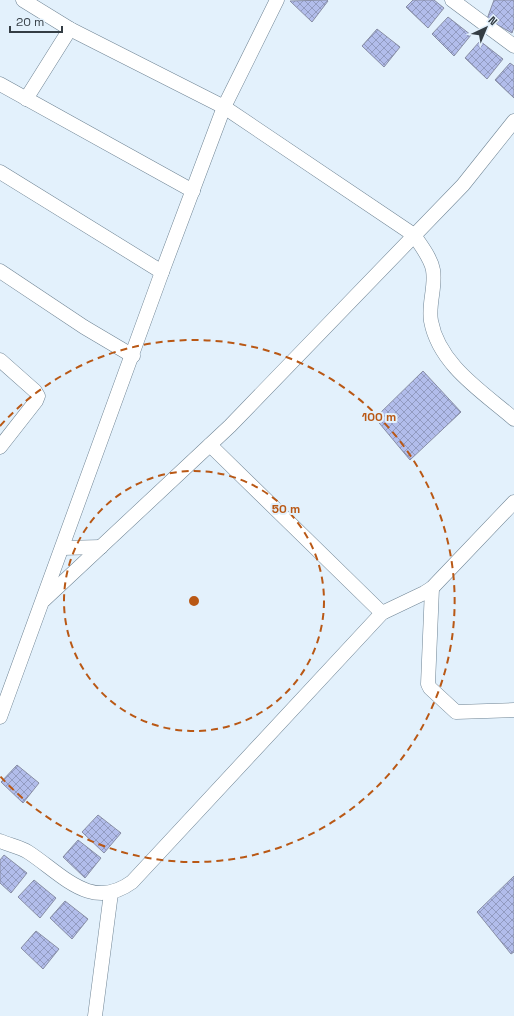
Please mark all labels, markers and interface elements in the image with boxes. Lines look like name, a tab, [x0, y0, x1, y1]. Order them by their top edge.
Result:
scale bar	[10, 8, 62, 34]
north arrow	[466, 8, 506, 48]
text: N	[485, 13, 500, 28]
text: 20 m	[16, 14, 44, 30]
text: 100 m	[362, 409, 396, 425]
text: 50 m	[272, 501, 300, 517]
centre of rings	[187, 594, 201, 608]

